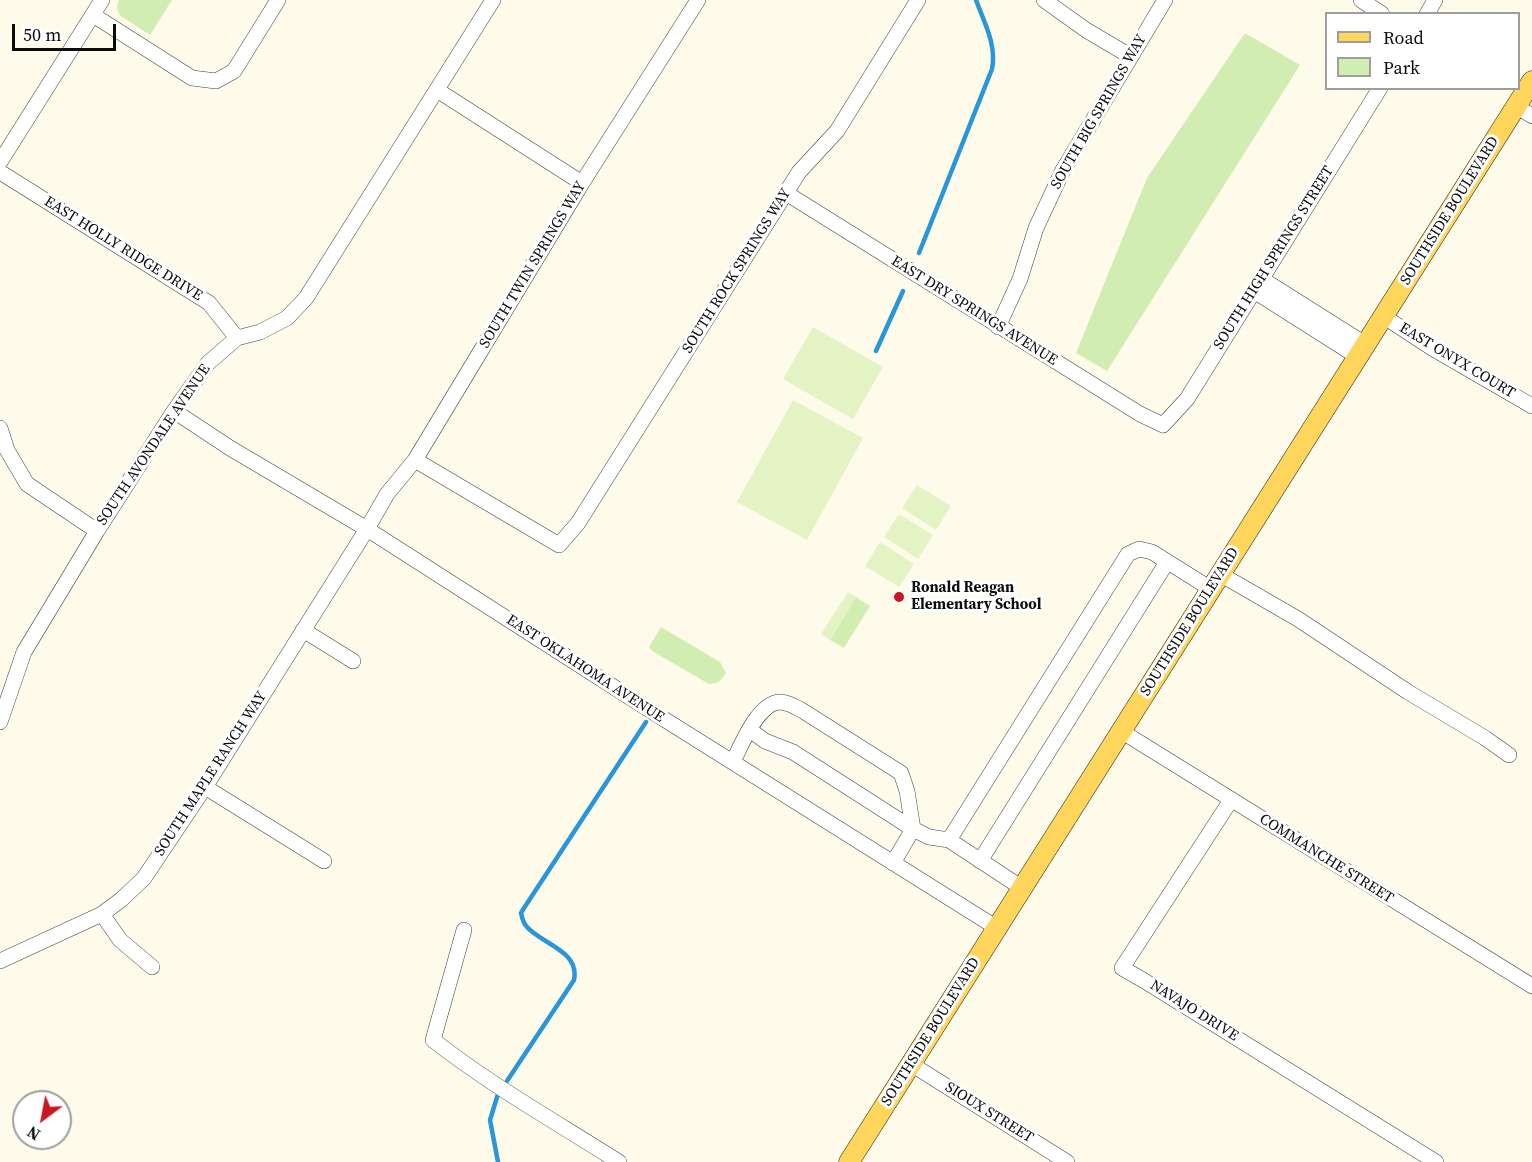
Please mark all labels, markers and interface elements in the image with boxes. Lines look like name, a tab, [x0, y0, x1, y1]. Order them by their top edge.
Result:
scale bar	[15, 12, 118, 50]
legend	[1325, 12, 1520, 90]
text: 50 m	[23, 22, 61, 47]
text: Road	[1383, 25, 1424, 50]
street label: SOUTH BIG SPRINGS WAY	[1047, 31, 1151, 193]
text: Park	[1383, 55, 1420, 80]
street label: SOUTHSIDE BOULEVARD	[1397, 133, 1503, 289]
street label: SOUTH HIGH SPRINGS STREET	[1210, 163, 1338, 353]
street label: SOUTH TWIN SPRINGS WAY	[476, 178, 590, 352]
street label: SOUTH ROCK SPRINGS WAY	[679, 185, 795, 357]
street label: EAST HOLLY RIDGE DRIVE	[41, 193, 205, 305]
street label: EAST DRY SPRINGS AVENUE	[887, 252, 1061, 370]
street label: EAST ONYX COURT	[1396, 319, 1518, 403]
street label: SOUTH AVONDALE AVENUE	[93, 361, 215, 529]
street label: SOUTHSIDE BOULEVARD	[1137, 544, 1243, 700]
place label: Ronald Reagan Elementary School	[911, 579, 1041, 614]
marker: Ronald Reagan Elementary School	[892, 590, 906, 604]
street label: EAST OKLAHOMA AVENUE	[503, 611, 667, 727]
street label: SOUTH MAPLE RANCH WAY	[151, 688, 271, 860]
street label: COMMANCHE STREET	[1256, 810, 1396, 908]
street label: SOUTHSIDE BOULEVARD	[878, 954, 984, 1110]
street label: NAVAJO DRIVE	[1146, 977, 1242, 1045]
street label: SIOUX STREET	[942, 1079, 1036, 1147]
north arrow	[12, 1090, 72, 1150]
text: N	[23, 1121, 44, 1146]

